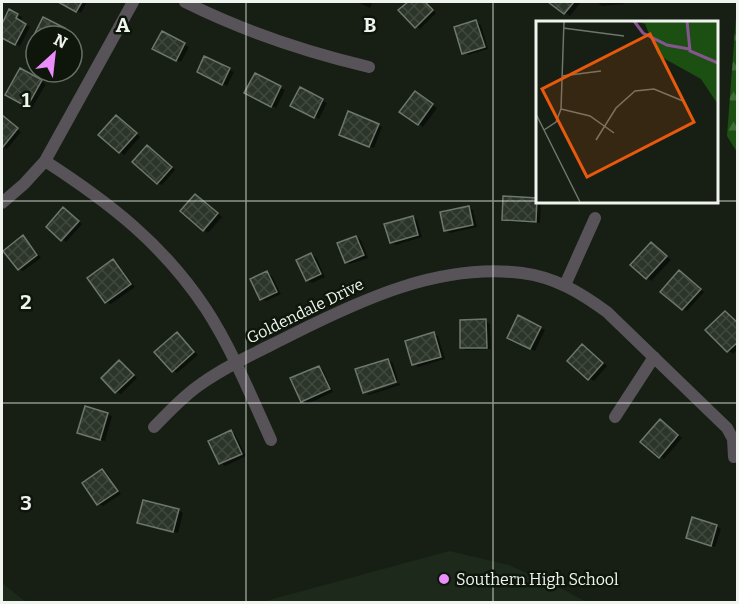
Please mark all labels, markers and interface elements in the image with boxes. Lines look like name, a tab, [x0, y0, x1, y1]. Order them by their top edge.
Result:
text: A	[116, 13, 131, 37]
text: B	[364, 13, 377, 37]
inset map	[536, 21, 718, 202]
north arrow	[24, 24, 84, 84]
text: N	[51, 30, 70, 52]
text: 1	[22, 88, 31, 112]
street label: Goldendale Drive	[243, 274, 367, 348]
text: 2	[20, 290, 32, 314]
text: 3	[20, 491, 32, 515]
place label: Southern High School	[456, 570, 619, 589]
marker: Southern High School	[437, 572, 451, 586]

